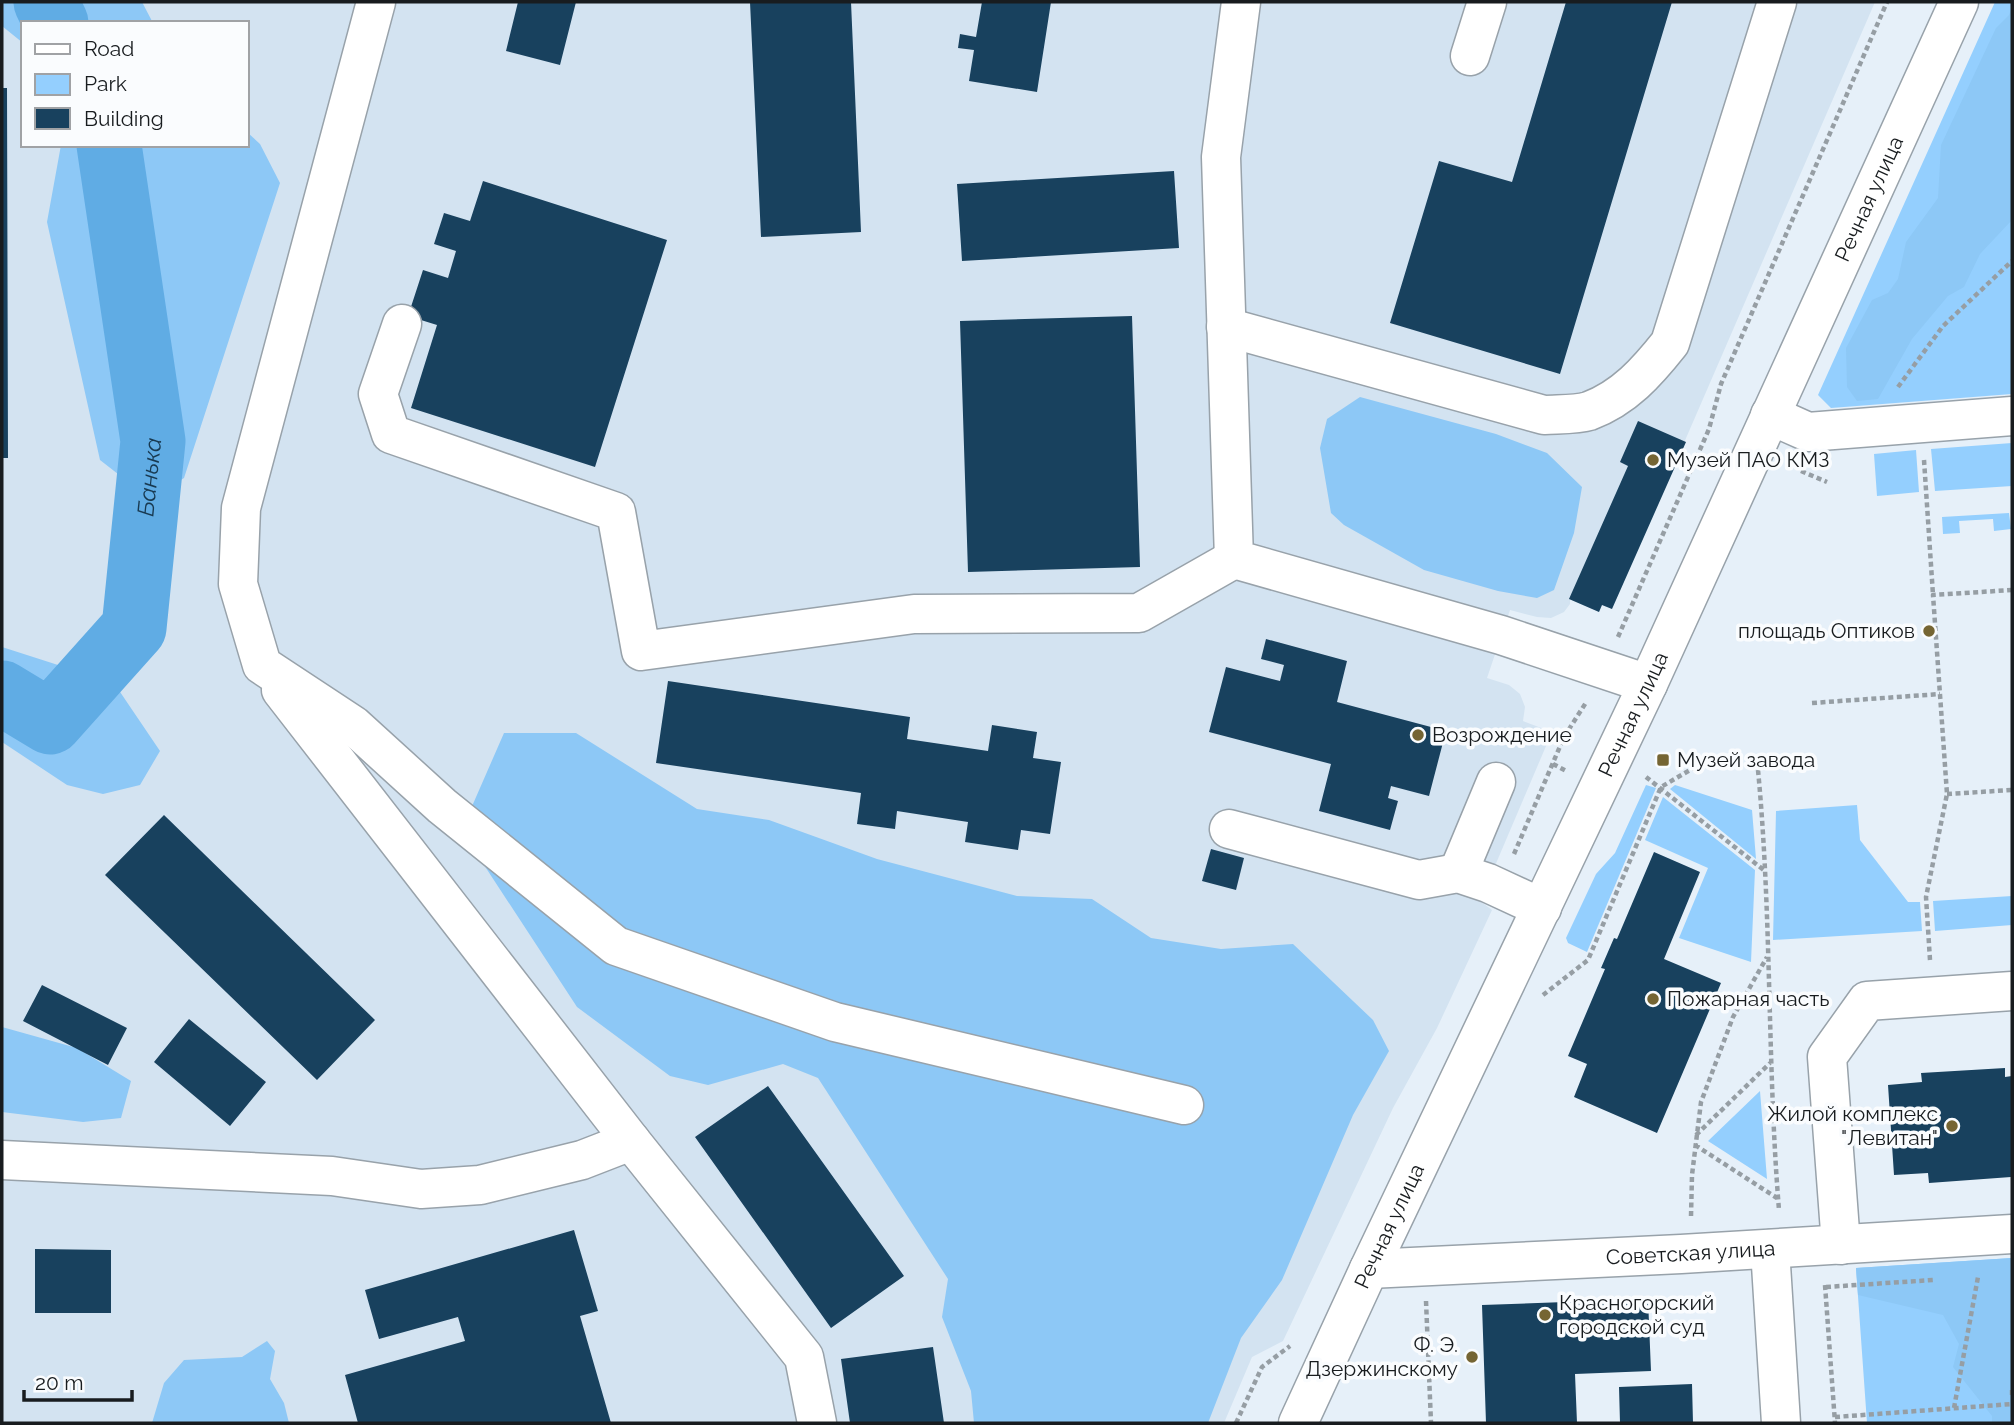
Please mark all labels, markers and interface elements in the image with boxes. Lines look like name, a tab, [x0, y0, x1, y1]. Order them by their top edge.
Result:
legend	[21, 21, 248, 147]
text: Road	[84, 36, 134, 61]
text: Park	[84, 71, 127, 96]
text: Building	[84, 106, 164, 131]
street label: Речная улица	[1829, 132, 1908, 265]
water label: Банька	[131, 436, 166, 518]
place label: Музей ПАО КМЗ	[1667, 447, 1830, 472]
marker: Музей ПАО КМЗ	[1645, 452, 1661, 468]
place label: площадь Оптиков	[1738, 618, 1915, 643]
marker: площадь Оптиков	[1921, 623, 1937, 639]
street label: Речная улица	[1593, 648, 1673, 781]
place label: Возрождение	[1432, 722, 1572, 747]
marker: Возрождение	[1410, 727, 1426, 743]
place label: Музей завода	[1677, 747, 1815, 772]
marker: Музей завода	[1655, 752, 1671, 768]
place label: Пожарная часть	[1667, 986, 1829, 1011]
marker: Пожарная часть	[1645, 991, 1661, 1007]
place label: Жилой комплекс "Левитан"	[1767, 1101, 1938, 1150]
marker: Жилой комплекс "Левитан"	[1944, 1118, 1960, 1134]
street label: Речная улица	[1349, 1160, 1429, 1292]
street label: Советская улица	[1605, 1235, 1776, 1270]
place label: Красногорский городской суд	[1559, 1290, 1714, 1339]
marker: Красногорский городской суд	[1537, 1307, 1553, 1323]
place label: Ф. Э. Дзержинскому	[1306, 1332, 1458, 1381]
marker: Ф. Э. Дзержинскому	[1464, 1349, 1480, 1365]
scale bar	[24, 1358, 133, 1402]
text: 20 m	[35, 1370, 83, 1395]

